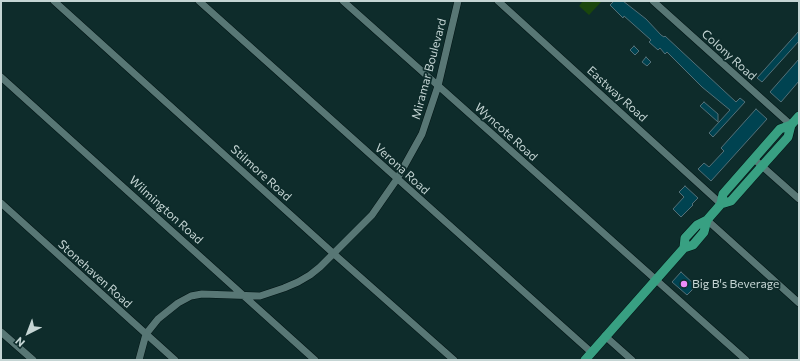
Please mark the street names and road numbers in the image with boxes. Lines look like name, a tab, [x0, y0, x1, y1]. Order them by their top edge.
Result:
street label: Miramar Boulevard	[409, 17, 449, 121]
street label: Colony Road	[699, 27, 759, 83]
street label: Eastway Road	[584, 63, 650, 125]
street label: Wyncote Road	[472, 100, 540, 164]
street label: Verona Road	[372, 141, 432, 197]
street label: Stilmore Road	[228, 142, 294, 204]
street label: Wilmington Road	[126, 173, 206, 247]
street label: Stonehaven Road	[55, 237, 135, 311]

